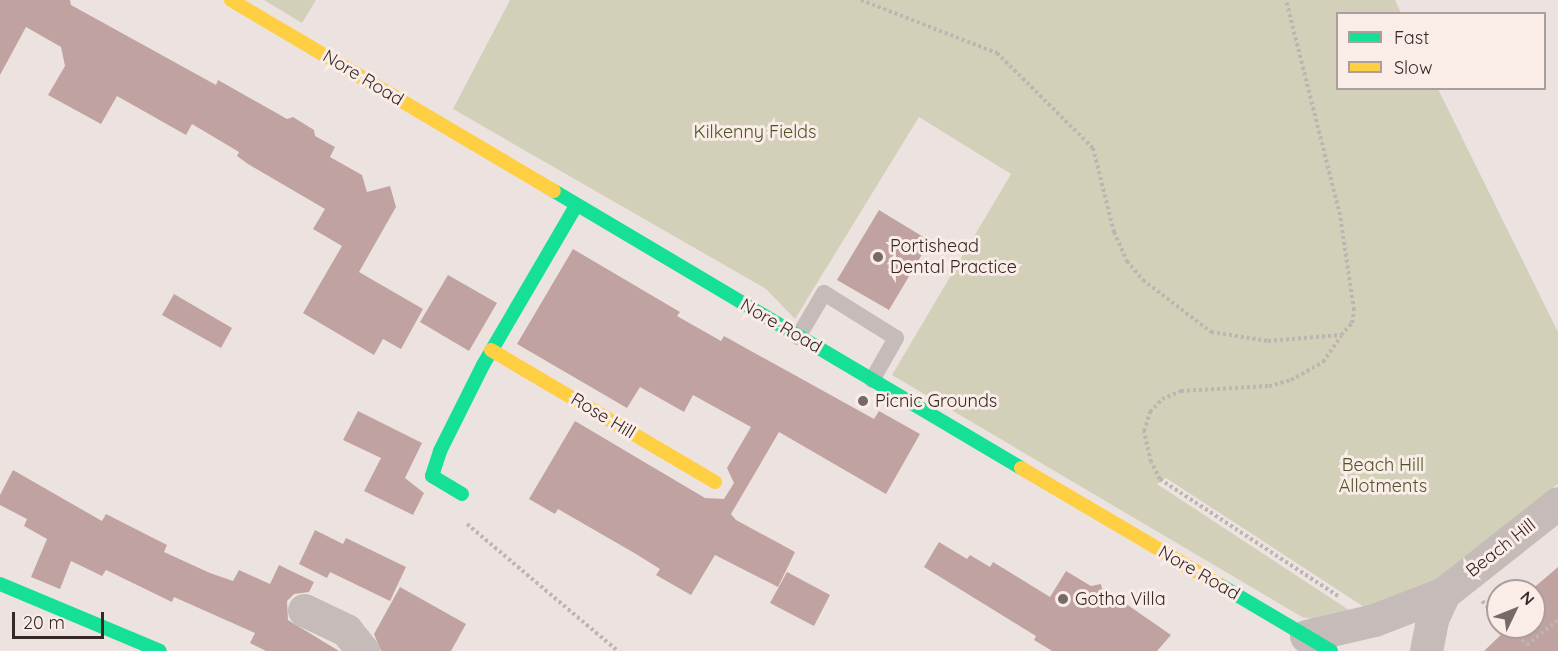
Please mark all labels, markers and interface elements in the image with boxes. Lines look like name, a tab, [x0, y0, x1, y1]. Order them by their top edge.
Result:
legend	[1336, 12, 1546, 90]
text: Fast	[1394, 26, 1429, 49]
street label: Nore Road	[319, 46, 407, 110]
text: Slow	[1394, 56, 1432, 79]
park label: Kilkenny Fields	[694, 121, 816, 143]
place label: Portishead Dental Practice	[890, 236, 1017, 278]
marker: Portishead Dental Practice	[871, 250, 885, 264]
street label: Nore Road	[737, 294, 825, 358]
street label: Rose Hill	[567, 388, 639, 444]
place label: Picnic Grounds	[875, 390, 997, 412]
marker: Picnic Grounds	[856, 394, 870, 408]
park label: Beach Hill Allotments	[1339, 455, 1427, 498]
street label: Beach Hill	[1462, 514, 1540, 582]
street label: Nore Road	[1155, 541, 1243, 605]
north arrow	[1486, 579, 1546, 639]
text: N	[1516, 587, 1539, 609]
place label: Gotha Villa	[1075, 588, 1166, 610]
marker: Gotha Villa	[1056, 592, 1070, 606]
scale bar	[15, 600, 106, 638]
text: 20 m	[23, 611, 65, 634]

